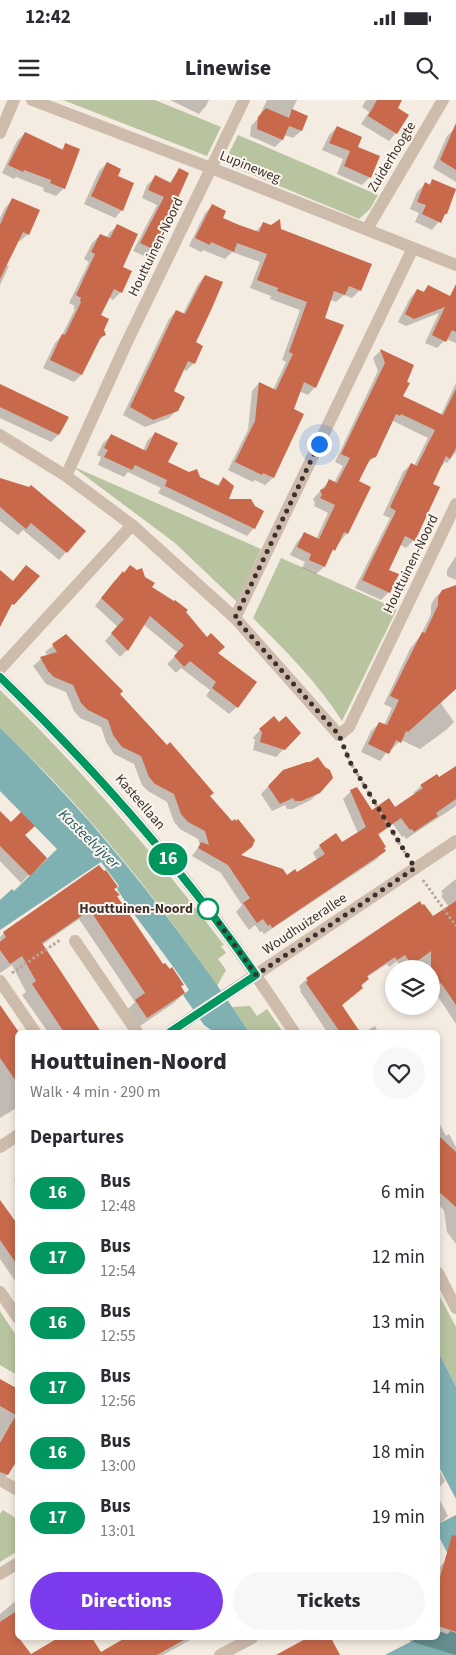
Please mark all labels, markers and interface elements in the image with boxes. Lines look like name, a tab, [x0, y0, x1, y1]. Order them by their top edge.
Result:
text: 12:42	[25, 4, 71, 31]
text: Linewise	[185, 52, 271, 84]
icon: menu	[15, 54, 43, 82]
icon: search	[413, 54, 441, 82]
street label: Zuiderhoogte	[363, 118, 421, 196]
street label: Lupineweg	[217, 146, 283, 188]
street label: Houttuinen-Noord	[123, 194, 189, 300]
your location	[307, 432, 332, 457]
street label: Houttuinen-Noord	[378, 511, 444, 617]
street label: Kasteellaan	[110, 770, 170, 834]
water label: Kasteelvijver	[54, 804, 125, 874]
line badge: 16	[146, 843, 190, 875]
text: 16	[158, 846, 178, 871]
street label: Woudhuizerallee	[259, 888, 351, 960]
marker: Houttuinen-Noord	[197, 898, 219, 920]
place label: Houttuinen-Noord	[79, 899, 193, 919]
map controls	[385, 960, 440, 1015]
button: layers	[385, 960, 440, 1015]
text: Houttuinen-Noord	[30, 1044, 227, 1079]
button: heart	[373, 1047, 425, 1099]
text: Walk · 4 min · 290 m	[30, 1081, 161, 1103]
text: Departures	[30, 1124, 124, 1151]
text: Bus	[100, 1168, 131, 1195]
text: 6 min	[381, 1179, 425, 1206]
text: 16	[48, 1180, 67, 1205]
text: 12:48	[100, 1195, 136, 1217]
text: Bus	[100, 1233, 131, 1260]
text: 12 min	[371, 1244, 425, 1271]
text: 17	[48, 1245, 67, 1270]
text: 12:54	[100, 1260, 136, 1282]
text: Bus	[100, 1298, 131, 1325]
text: 13 min	[371, 1309, 425, 1336]
text: 16	[48, 1310, 67, 1335]
text: 12:55	[100, 1325, 136, 1347]
text: Bus	[100, 1363, 131, 1390]
text: 14 min	[371, 1374, 425, 1401]
text: 17	[48, 1375, 67, 1400]
text: 12:56	[100, 1390, 136, 1412]
text: Bus	[100, 1428, 131, 1455]
text: 18 min	[371, 1439, 425, 1466]
text: 16	[48, 1440, 67, 1465]
text: 13:00	[100, 1455, 136, 1477]
text: Bus	[100, 1493, 131, 1520]
text: 19 min	[371, 1504, 425, 1531]
text: 17	[48, 1505, 67, 1530]
text: 13:01	[100, 1520, 136, 1542]
button: Directions	[30, 1572, 223, 1630]
button: Tickets	[233, 1572, 425, 1630]

